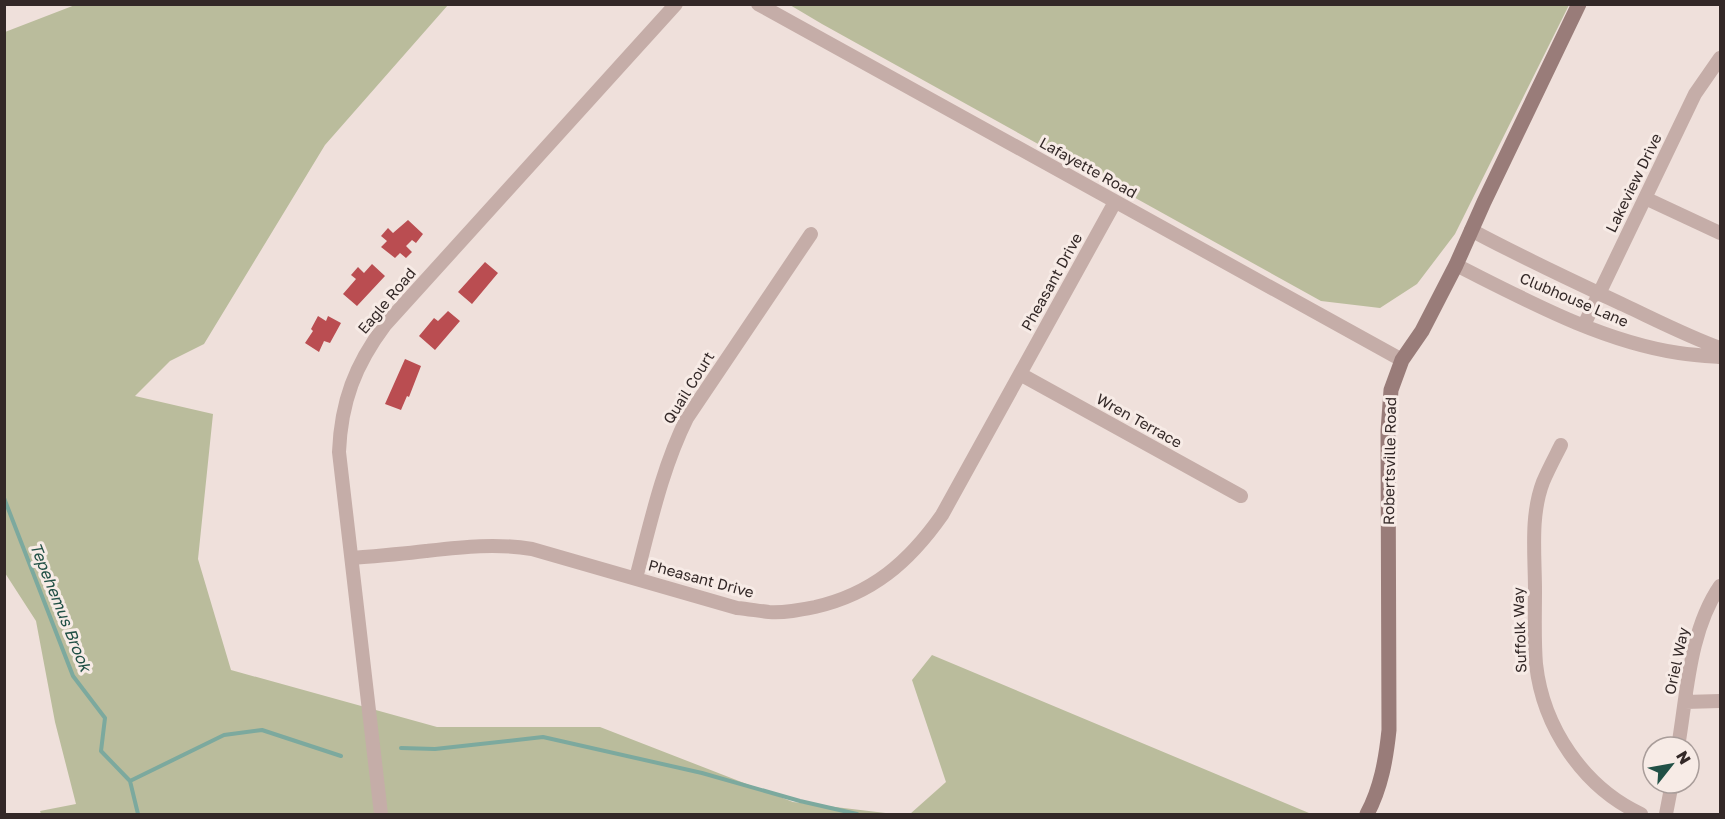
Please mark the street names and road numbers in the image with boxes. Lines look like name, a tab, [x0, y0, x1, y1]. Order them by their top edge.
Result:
street label: Lakeview Drive	[1601, 130, 1665, 235]
street label: Lafayette Road	[1037, 133, 1140, 201]
street label: Pheasant Drive	[1017, 229, 1085, 333]
street label: Eagle Road	[353, 264, 419, 337]
street label: Clubhouse Lane	[1517, 268, 1632, 330]
street label: Quail Court	[659, 348, 717, 427]
street label: Wren Terrace	[1094, 389, 1186, 451]
street label: Robertsville Road	[1379, 397, 1399, 525]
street label: Pheasant Drive	[646, 555, 756, 601]
street label: Suffolk Way	[1508, 586, 1529, 673]
street label: Oriel Way	[1660, 625, 1692, 696]

